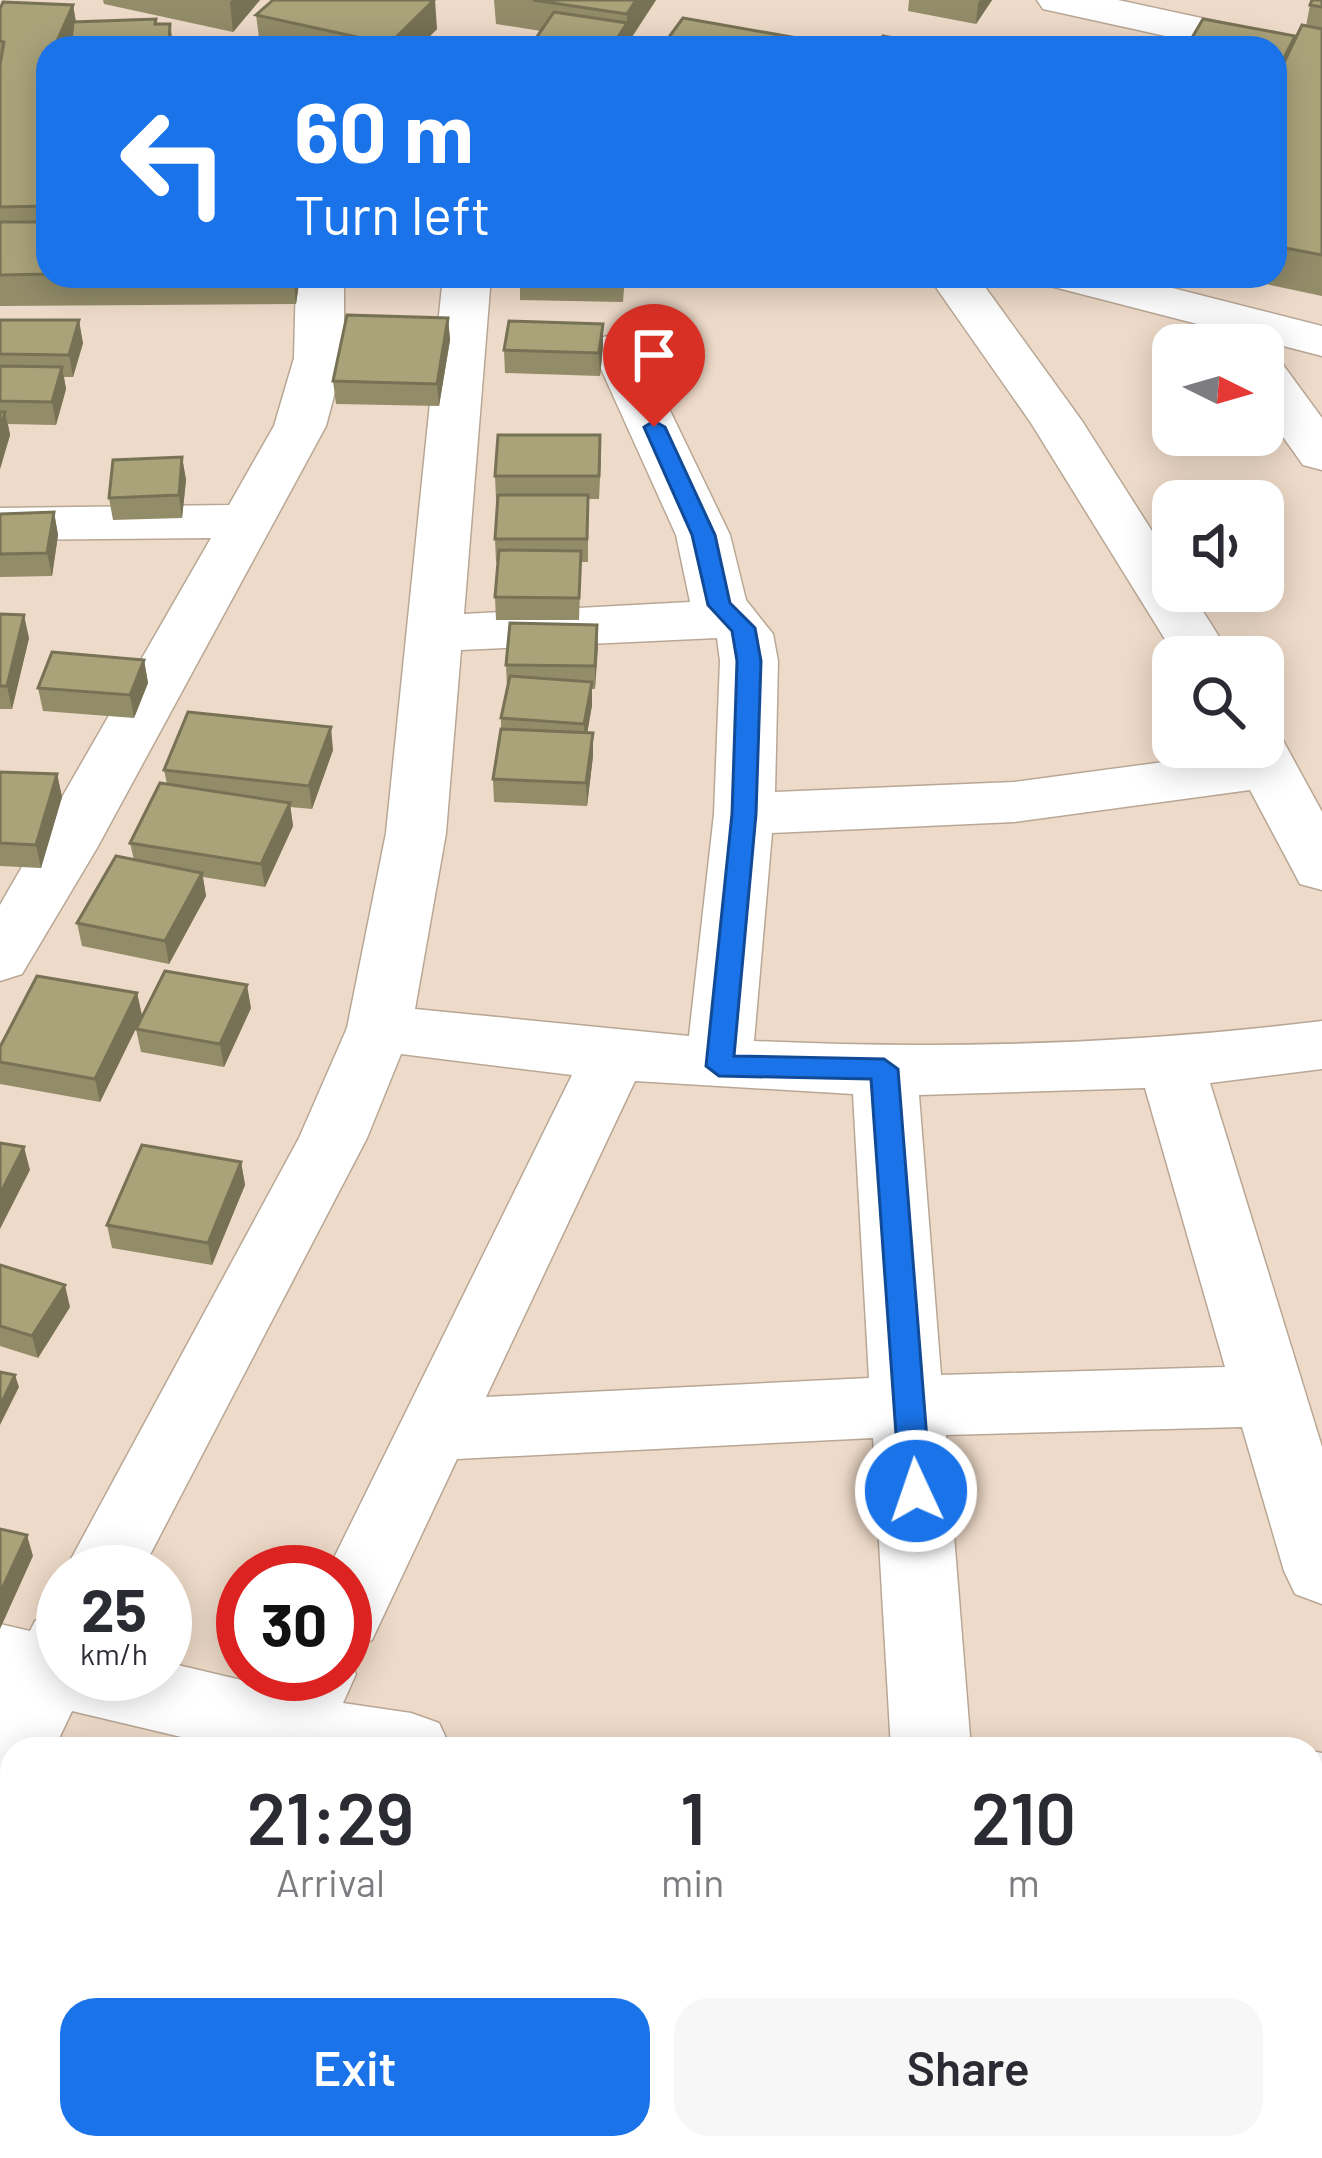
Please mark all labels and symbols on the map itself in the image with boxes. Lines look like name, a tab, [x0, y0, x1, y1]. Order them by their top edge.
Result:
pin	[603, 304, 705, 427]
north arrow	[1152, 324, 1284, 456]
position arrow	[853, 1428, 979, 1554]
speed limit sign: 30	[216, 1545, 372, 1701]

